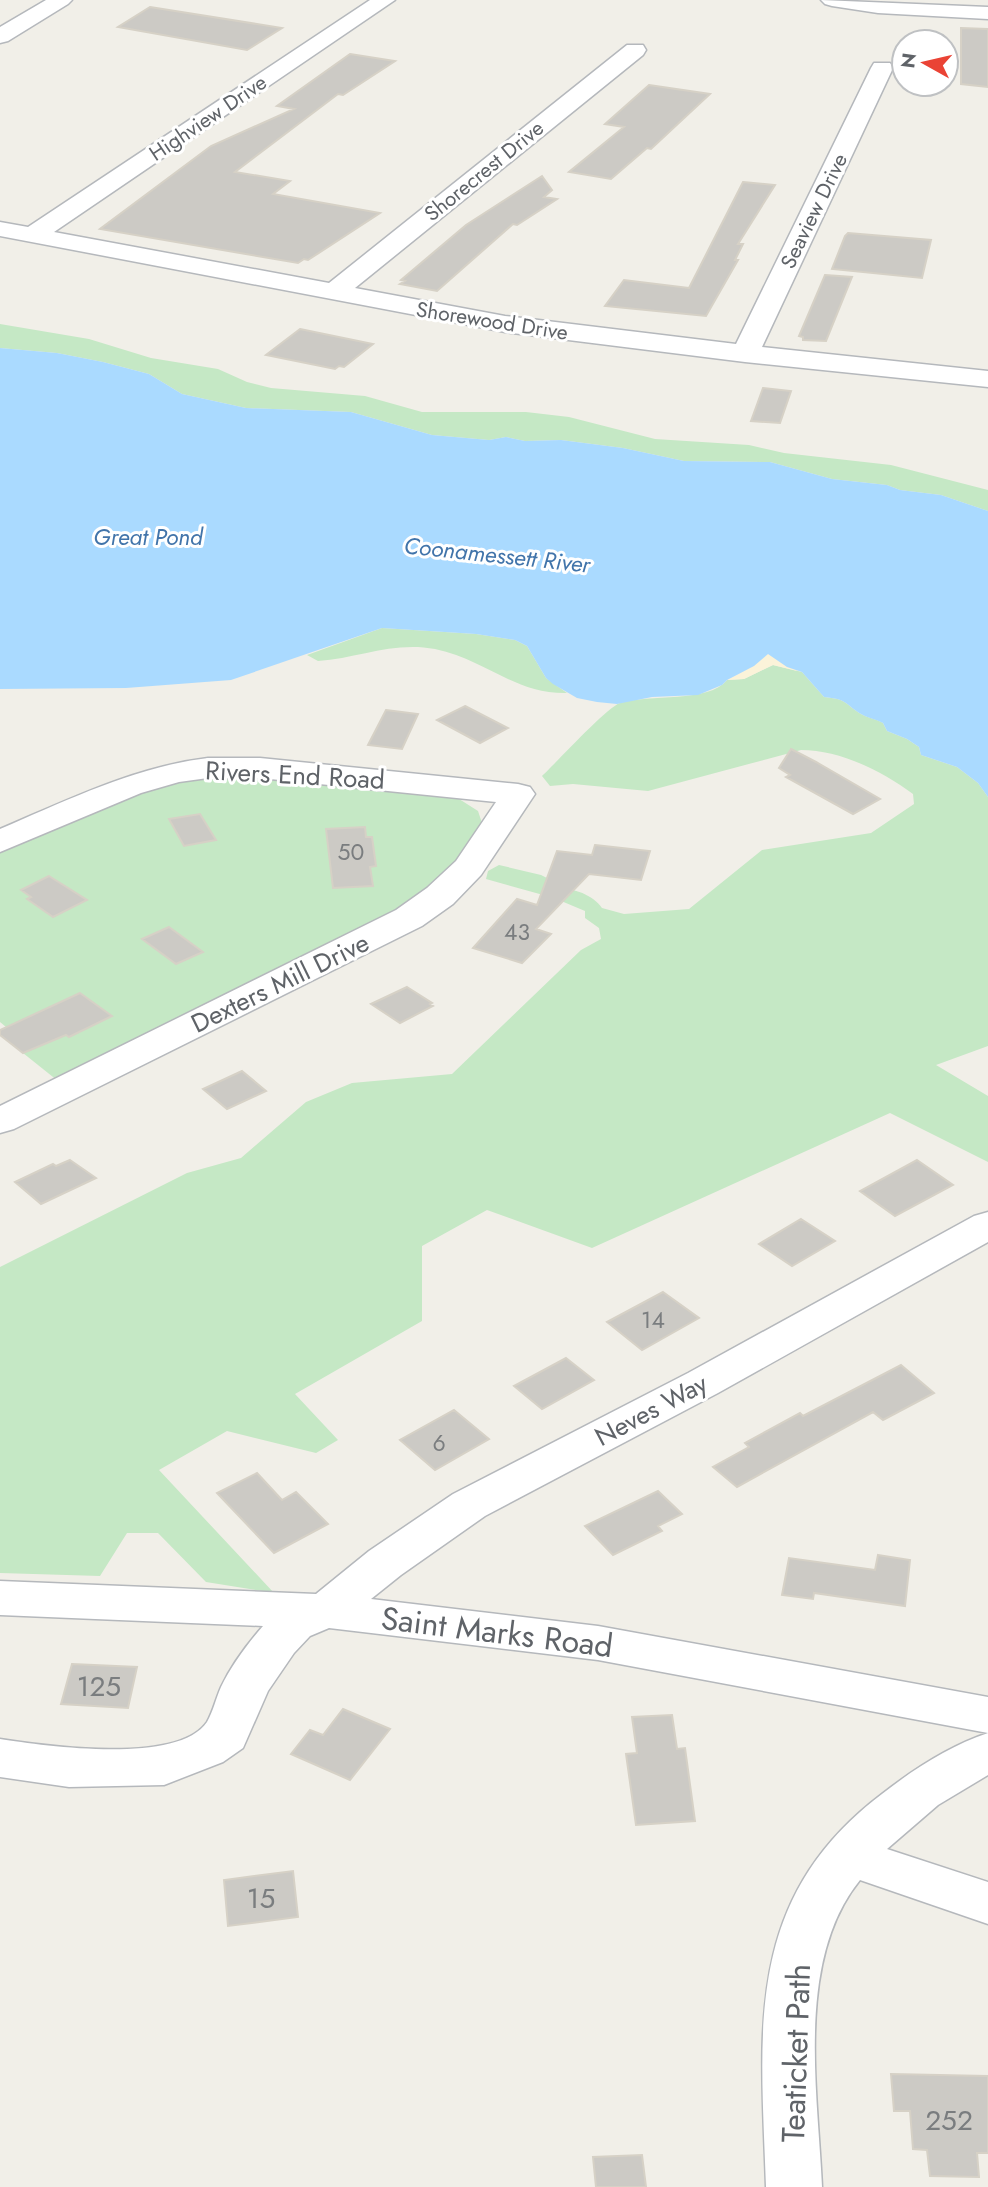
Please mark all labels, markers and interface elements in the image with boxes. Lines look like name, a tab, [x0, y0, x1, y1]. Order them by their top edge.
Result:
north arrow	[890, 28, 960, 98]
text: N	[894, 51, 923, 70]
street label: Highview Drive	[143, 67, 273, 168]
street label: Shorecrest Drive	[418, 113, 550, 229]
street label: Seaview Drive	[773, 148, 855, 274]
street label: Shorewood Drive	[414, 294, 570, 348]
water label: Great Pond	[93, 520, 204, 554]
water label: Coonamessett River	[402, 528, 593, 582]
street label: Rivers End Road	[204, 751, 386, 799]
house number: 50	[338, 835, 364, 869]
house number: 43	[504, 915, 530, 949]
street label: Dexters Mill Drive	[185, 923, 375, 1043]
house number: 14	[641, 1303, 665, 1337]
street label: Neves Way	[588, 1364, 715, 1456]
house number: 6	[432, 1426, 446, 1460]
street label: Saint Marks Road	[378, 1595, 616, 1669]
house number: 125	[77, 1666, 121, 1707]
house number: 15	[247, 1878, 275, 1919]
street label: Teaticket Path	[770, 1963, 822, 2143]
house number: 252	[925, 2100, 973, 2141]

